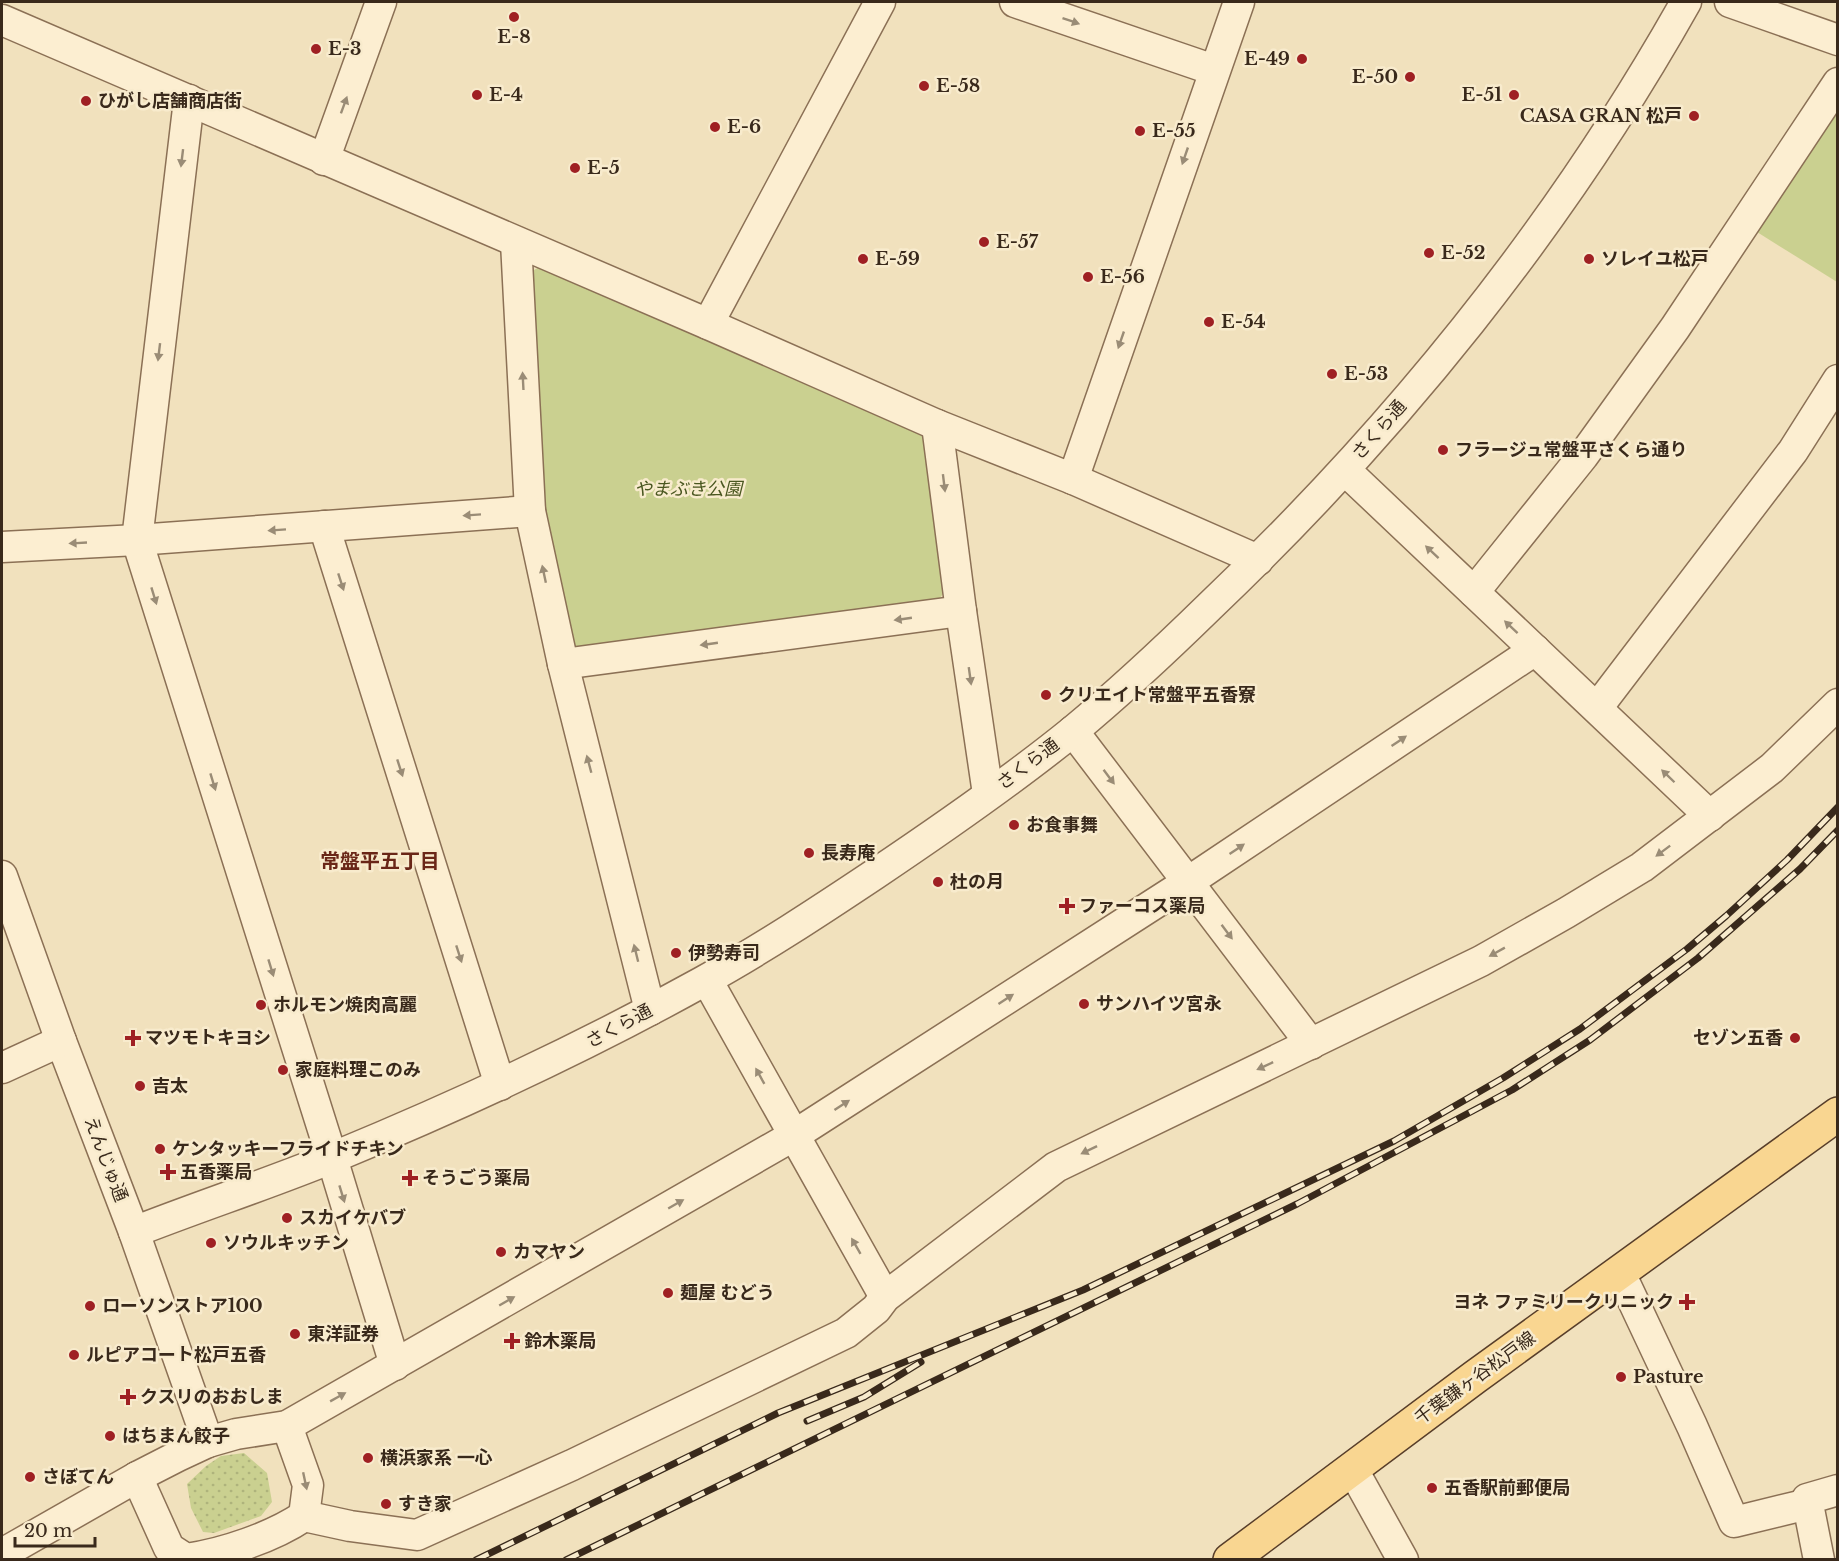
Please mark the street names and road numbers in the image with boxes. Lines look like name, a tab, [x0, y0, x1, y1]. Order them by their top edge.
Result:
street label: さくら通	[1347, 396, 1411, 464]
street label: さくら通	[993, 734, 1063, 794]
street label: さくら通	[582, 999, 656, 1053]
street label: えんじゅ通	[80, 1113, 132, 1205]
street label: 千葉鎌ヶ谷松戸線	[1410, 1327, 1540, 1429]

